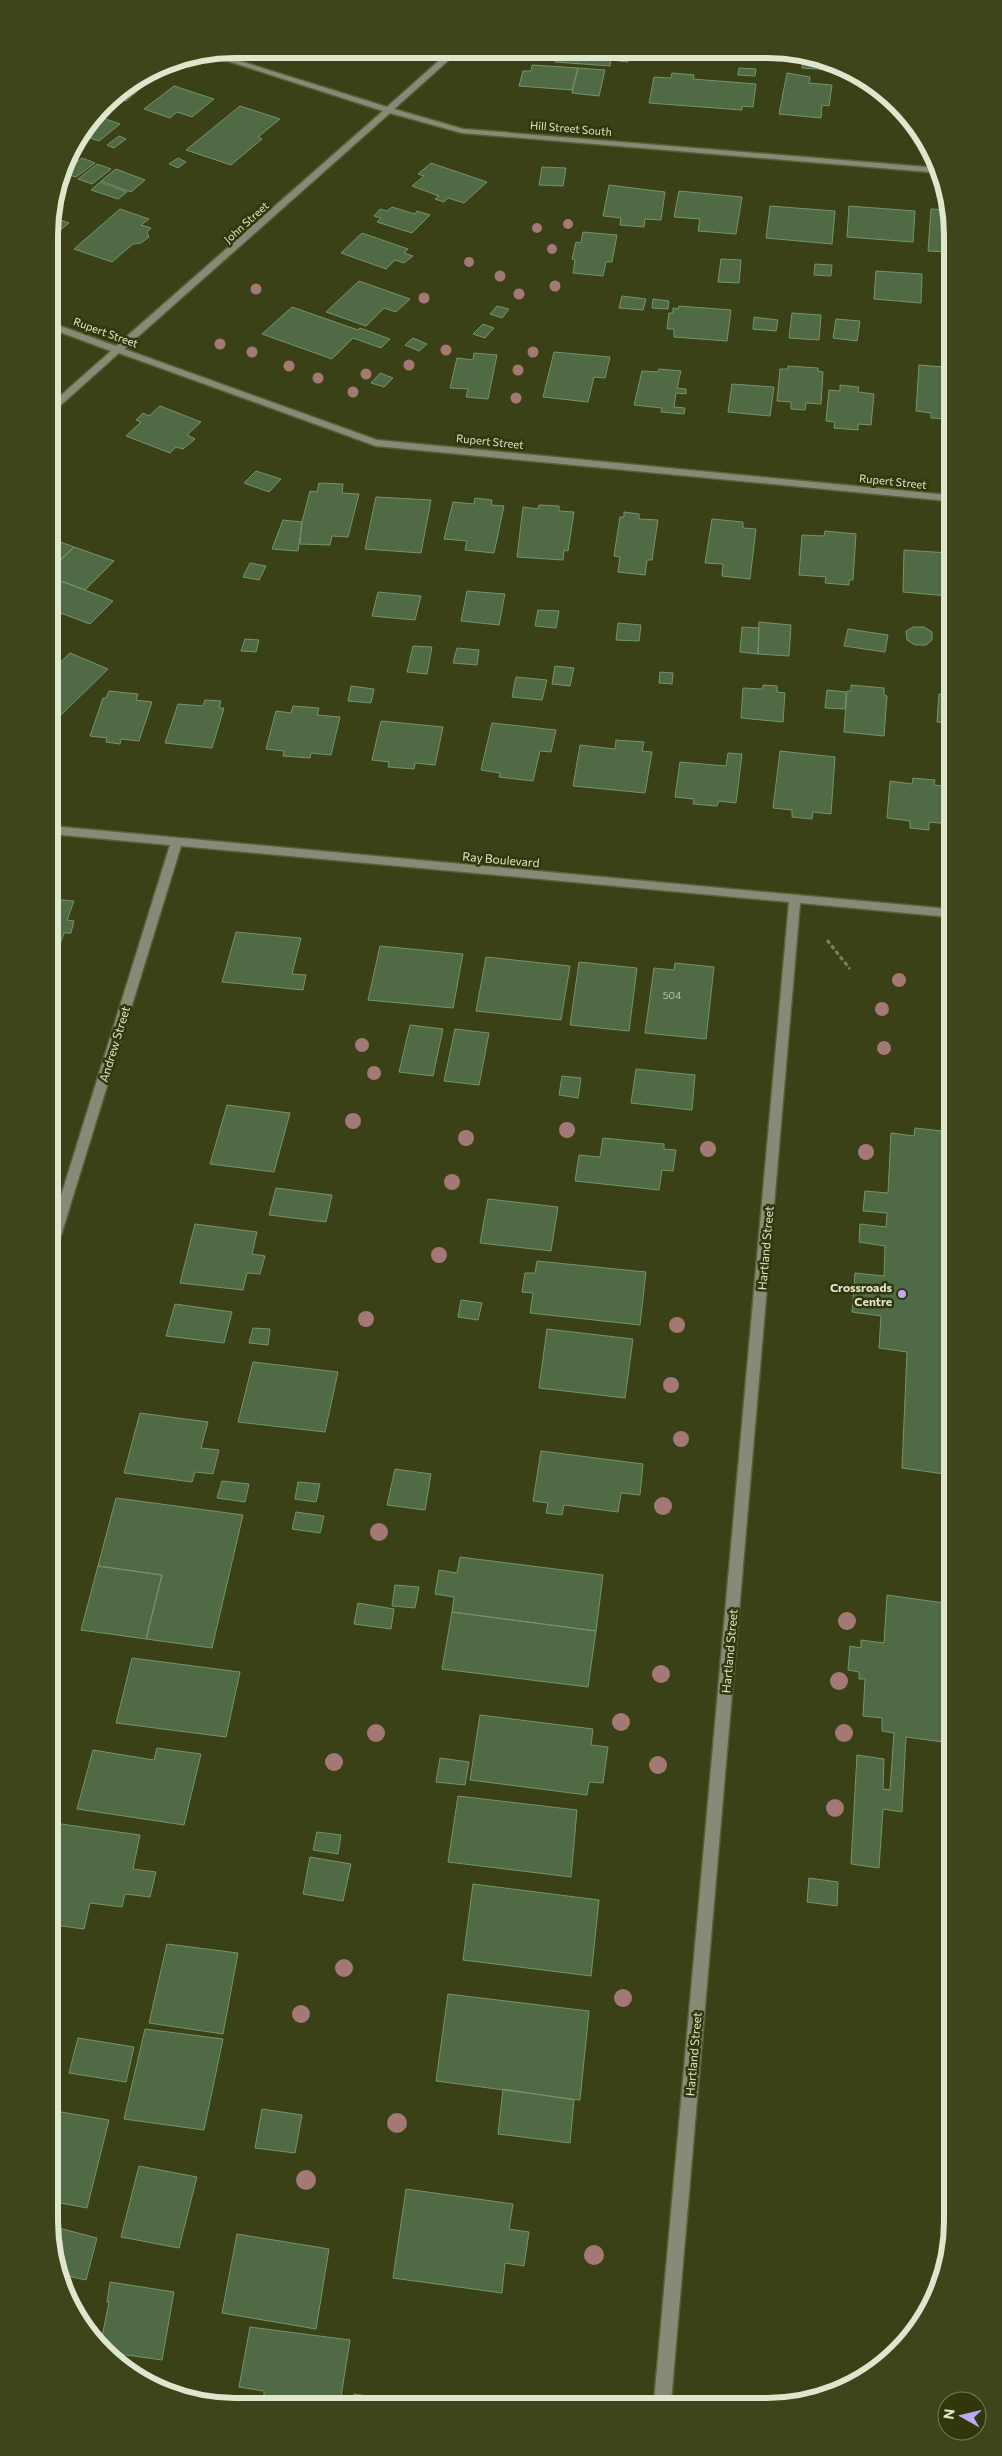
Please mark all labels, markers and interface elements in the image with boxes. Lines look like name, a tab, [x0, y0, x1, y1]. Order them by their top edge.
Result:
street label: Hill Street South	[530, 118, 612, 138]
street label: John Street	[221, 198, 272, 246]
street label: Rupert Street	[72, 314, 141, 350]
street label: Rupert Street	[456, 431, 525, 451]
street label: Rupert Street	[859, 471, 928, 491]
street label: Ray Boulevard	[462, 849, 540, 869]
house number: 504	[663, 989, 681, 1001]
street label: Andrew Street	[96, 1004, 132, 1084]
street label: Hartland Street	[754, 1205, 776, 1291]
place label: Crossroads Centre	[830, 1280, 892, 1308]
marker: Crossroads Centre	[896, 1288, 908, 1300]
street label: Hartland Street	[718, 1608, 740, 1694]
street label: Hartland Street	[682, 2011, 704, 2097]
north arrow	[937, 2391, 987, 2441]
text: N	[939, 2408, 958, 2421]

